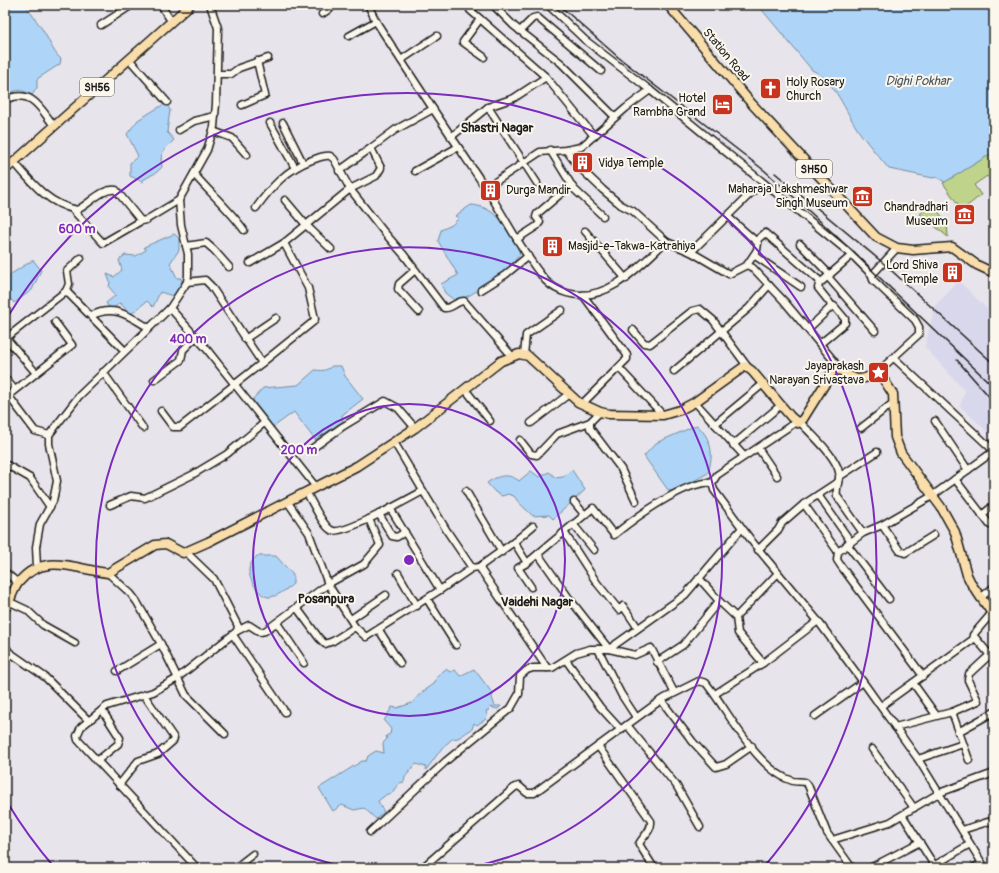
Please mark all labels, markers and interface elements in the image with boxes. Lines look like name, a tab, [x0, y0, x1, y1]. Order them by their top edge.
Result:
street label: Station Road	[699, 25, 753, 85]
water label: Dighi Pokhar	[886, 73, 953, 89]
place label: Holy Rosary Church	[786, 75, 844, 104]
church icon: Holy Rosary Church	[757, 76, 783, 102]
road number: SH56	[80, 78, 114, 96]
place label: Hotel Rambha Grand	[633, 91, 706, 120]
hotel icon: Hotel Rambha Grand	[709, 92, 735, 118]
district label: Shastri Nagar	[461, 120, 534, 136]
building icon: Vidya Temple	[570, 150, 596, 176]
place label: Vidya Temple	[598, 156, 663, 171]
road number: SH50	[796, 160, 832, 178]
building icon: Durga Mandir	[478, 177, 504, 203]
place label: Maharaja Lakshmeshwar Singh Museum	[728, 182, 849, 211]
place label: Durga Mandir	[506, 183, 572, 198]
museum icon: Maharaja Lakshmeshwar Singh Museum	[850, 183, 876, 209]
place label: Chandradhari Museum	[884, 200, 948, 229]
museum icon: Chandradhari Museum	[951, 201, 977, 227]
text: 600 m	[59, 222, 96, 237]
building icon: Masjid-e-Takwa-Katrahiya	[540, 233, 566, 259]
place label: Masjid-e-Takwa-Katrahiya	[568, 239, 696, 254]
place label: Lord Shiva Temple	[886, 258, 938, 287]
building icon: Lord Shiva Temple	[940, 259, 966, 285]
text: 400 m	[169, 332, 207, 347]
place label: Jayaprakash Narayan Srivastava	[769, 359, 864, 388]
place icon: Jayaprakash Narayan Srivastava	[866, 360, 892, 386]
text: 200 m	[281, 443, 318, 458]
centre of rings	[402, 553, 416, 567]
district label: Posanpura	[298, 591, 354, 607]
district label: Vaidehi Nagar	[501, 594, 574, 610]

